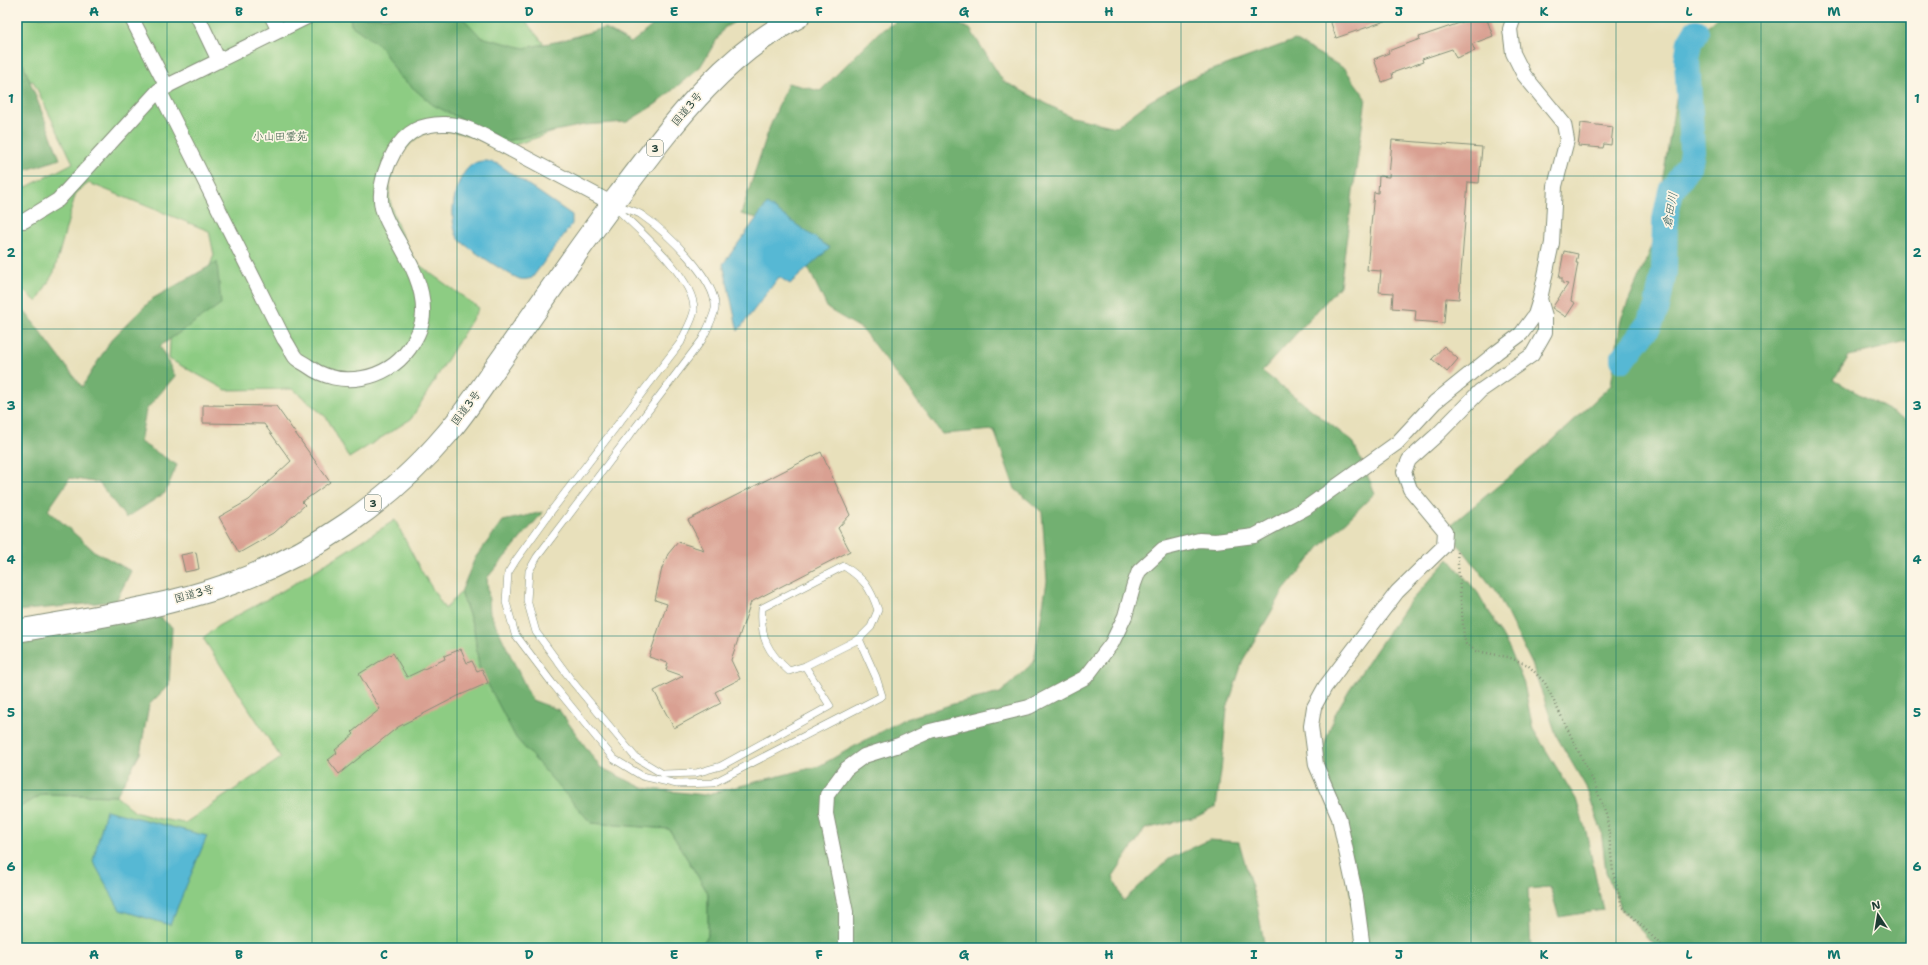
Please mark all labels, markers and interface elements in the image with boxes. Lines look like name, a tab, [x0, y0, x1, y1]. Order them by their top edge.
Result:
text: A	[89, 3, 99, 20]
text: B	[235, 3, 243, 20]
text: C	[380, 3, 388, 20]
text: D	[524, 3, 534, 20]
text: E	[670, 3, 679, 20]
text: F	[815, 3, 823, 20]
text: G	[959, 3, 970, 20]
text: H	[1104, 3, 1114, 20]
text: I	[1250, 3, 1258, 20]
text: J	[1395, 3, 1403, 20]
text: K	[1540, 3, 1549, 20]
text: L	[1685, 3, 1693, 20]
text: M	[1827, 3, 1841, 20]
street label: 国道3号	[668, 89, 706, 129]
text: 1	[8, 90, 14, 107]
text: 1	[1914, 90, 1920, 107]
park label: 小山田霊苑	[253, 129, 308, 144]
road number: 3	[647, 140, 663, 156]
water label: 倉田川	[1659, 191, 1681, 229]
text: 2	[6, 244, 16, 261]
text: 2	[1912, 244, 1922, 261]
street label: 国道3号	[448, 387, 484, 429]
text: 3	[6, 397, 16, 414]
text: 3	[1912, 397, 1922, 414]
road number: 3	[365, 495, 381, 511]
text: 4	[6, 551, 16, 568]
text: 4	[1912, 551, 1922, 568]
street label: 国道3号	[172, 581, 216, 607]
text: 5	[7, 704, 15, 721]
text: 5	[1913, 704, 1921, 721]
text: 6	[6, 858, 16, 875]
text: 6	[1912, 858, 1922, 875]
north arrow	[1858, 895, 1898, 935]
text: N	[1870, 897, 1882, 914]
text: A	[89, 946, 99, 963]
text: B	[235, 946, 243, 963]
text: C	[380, 946, 388, 963]
text: D	[524, 946, 534, 963]
text: E	[670, 946, 679, 963]
text: F	[815, 946, 823, 963]
text: G	[959, 946, 970, 963]
text: H	[1104, 946, 1114, 963]
text: I	[1250, 946, 1258, 963]
text: J	[1395, 946, 1403, 963]
text: K	[1540, 946, 1549, 963]
text: L	[1685, 946, 1693, 963]
text: M	[1827, 946, 1841, 963]

